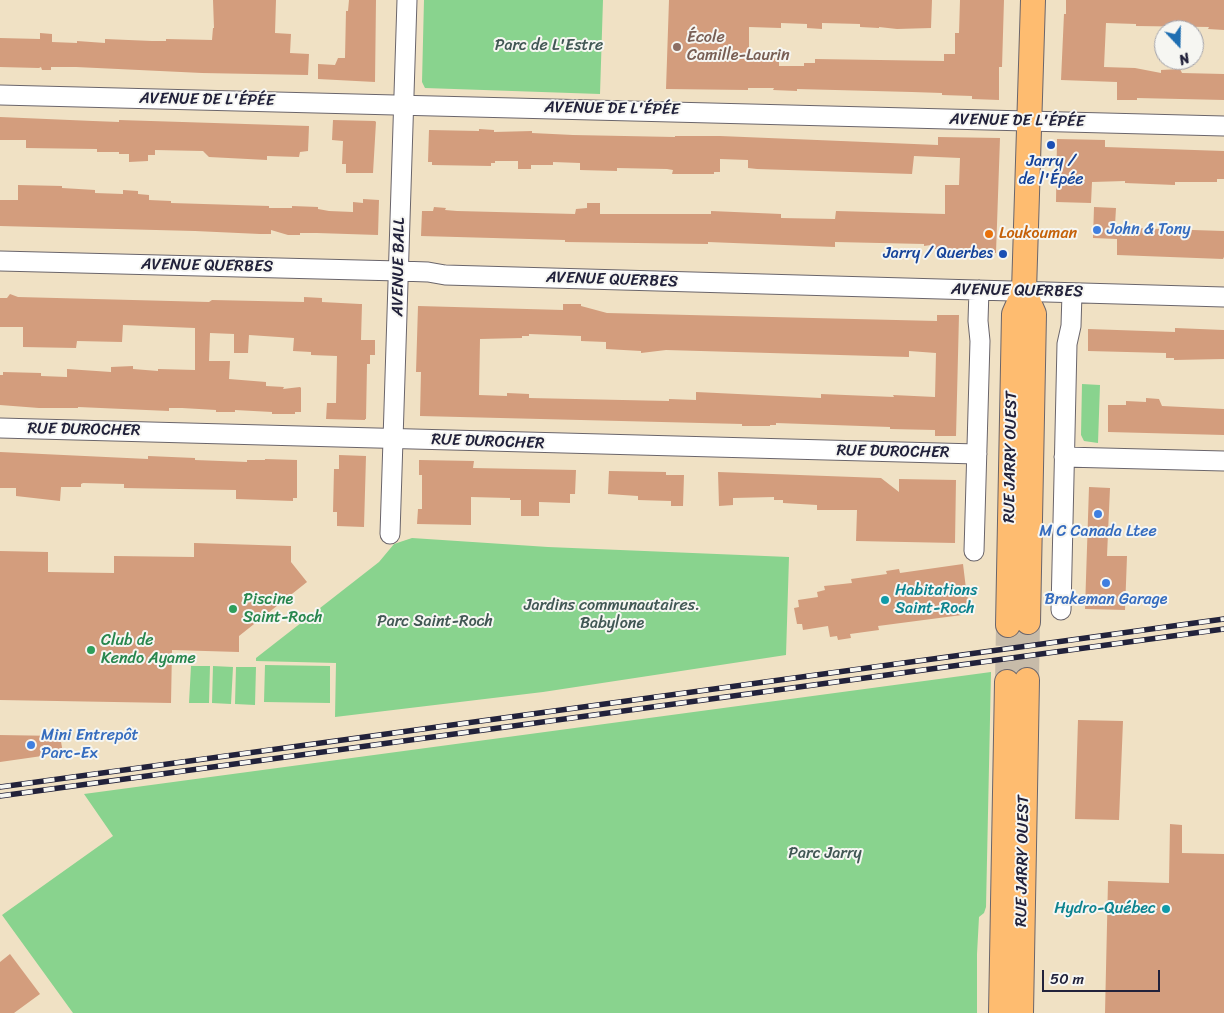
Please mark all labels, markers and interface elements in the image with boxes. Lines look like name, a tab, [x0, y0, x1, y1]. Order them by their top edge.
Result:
north arrow	[1154, 20, 1204, 70]
place label: École Camille-Laurin	[687, 28, 790, 66]
park label: Parc de L'Estre	[495, 36, 603, 56]
marker: École Camille-Laurin	[671, 41, 683, 53]
text: N	[1175, 45, 1193, 72]
street label: AVENUE DE L'ÉPÉE	[139, 89, 275, 111]
street label: AVENUE DE L'ÉPÉE	[544, 98, 680, 120]
street label: AVENUE DE L'ÉPÉE	[949, 110, 1085, 132]
marker: Jarry / de l'Épée	[1045, 139, 1057, 151]
place label: Jarry / de l'Épée	[1018, 152, 1084, 190]
street label: AVENUE BALL	[389, 217, 409, 317]
place label: John & Tony	[1107, 220, 1191, 240]
place label: Loukouman	[999, 224, 1077, 244]
marker: John & Tony	[1091, 224, 1103, 236]
marker: Loukouman	[983, 228, 995, 240]
place label: Jarry / Querbes	[883, 244, 993, 264]
marker: Jarry / Querbes	[997, 248, 1009, 260]
street label: AVENUE QUERBES	[141, 255, 273, 277]
street label: AVENUE QUERBES	[546, 268, 678, 292]
street label: AVENUE QUERBES	[951, 280, 1083, 302]
street label: RUE JARRY OUEST	[1000, 391, 1022, 523]
street label: RUE DUROCHER	[27, 419, 141, 441]
street label: RUE DUROCHER	[431, 430, 545, 454]
street label: RUE DUROCHER	[836, 441, 950, 463]
marker: M C Canada Ltee	[1092, 508, 1104, 520]
place label: M C Canada Ltee	[1039, 522, 1157, 542]
marker: Brakeman Garage	[1100, 577, 1112, 589]
place label: Habitations Saint-Roch	[895, 581, 978, 619]
place label: Piscine Saint-Roch	[243, 590, 323, 628]
place label: Brakeman Garage	[1045, 590, 1167, 610]
marker: Habitations Saint-Roch	[879, 594, 891, 606]
park label: Jardins communautaires. Babylone	[524, 596, 700, 634]
marker: Piscine Saint-Roch	[227, 603, 239, 615]
park label: Parc Saint-Roch	[377, 612, 493, 632]
place label: Club de Kendo Ayame	[101, 631, 196, 669]
marker: Club de Kendo Ayame	[85, 644, 97, 656]
place label: Mini Entrepôt Parc-Ex	[41, 726, 139, 764]
marker: Mini Entrepôt Parc-Ex	[25, 739, 37, 751]
street label: RUE JARRY OUEST	[1012, 795, 1034, 927]
park label: Parc Jarry	[788, 844, 862, 864]
place label: Hydro-Québec	[1054, 899, 1156, 919]
marker: Hydro-Québec	[1160, 903, 1172, 915]
scale bar	[1044, 960, 1162, 992]
text: 50 m	[1050, 966, 1084, 992]

